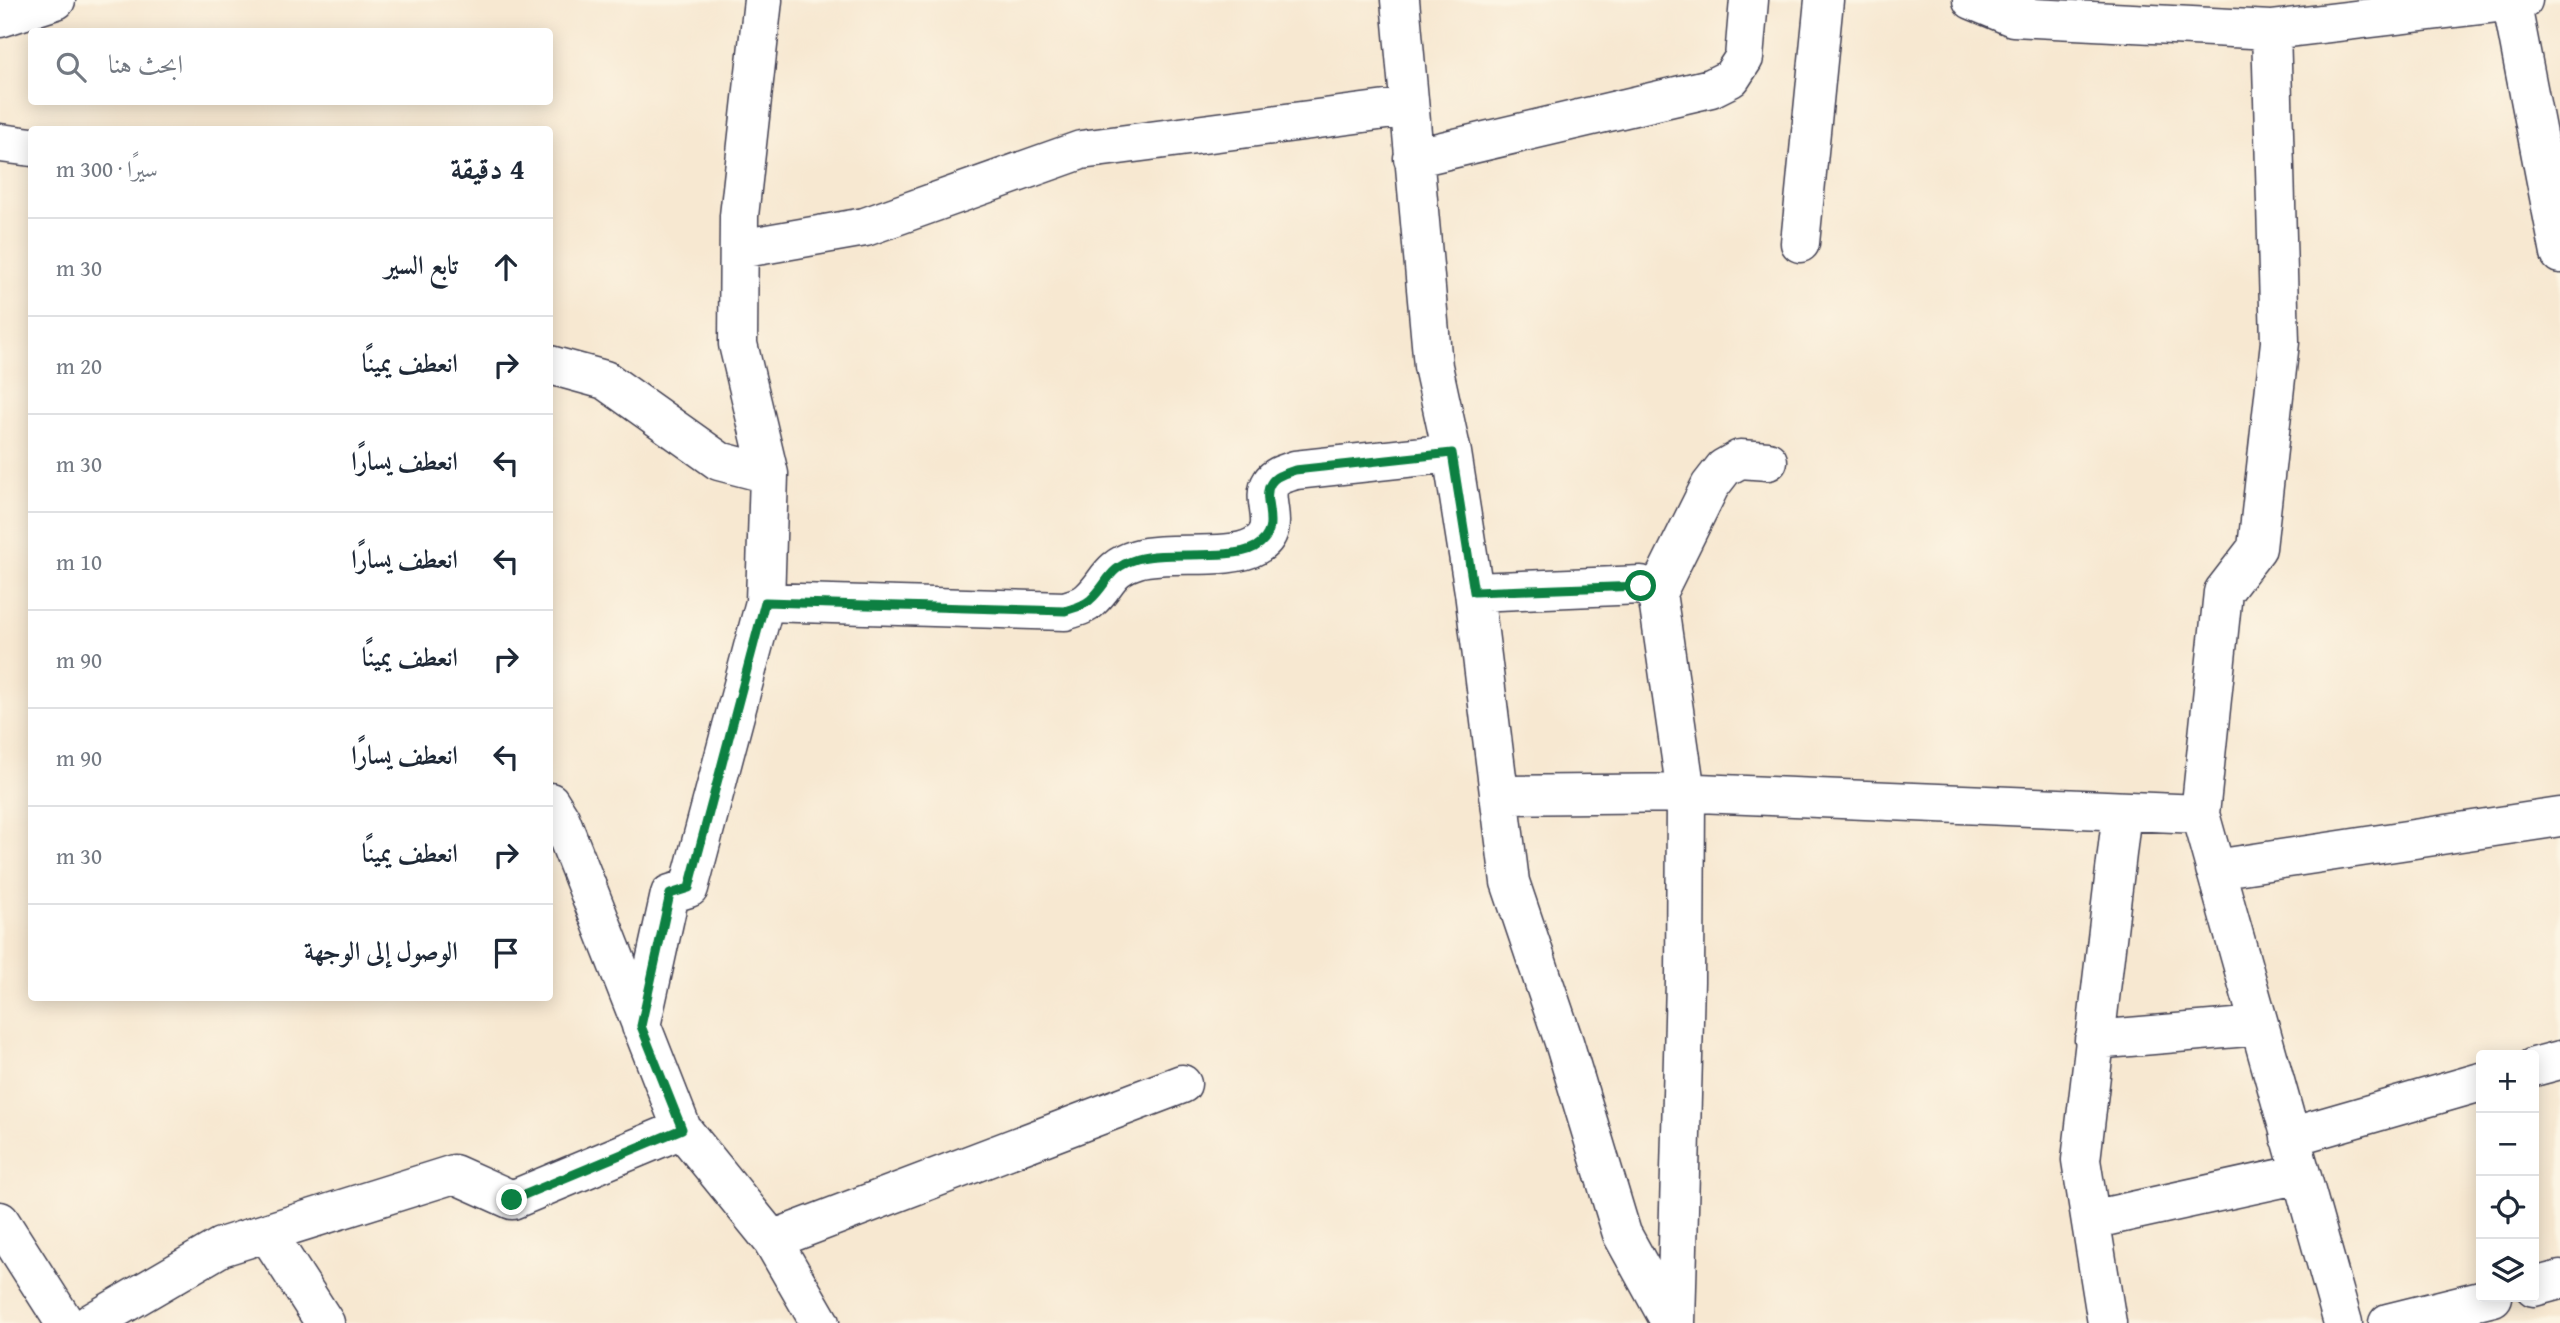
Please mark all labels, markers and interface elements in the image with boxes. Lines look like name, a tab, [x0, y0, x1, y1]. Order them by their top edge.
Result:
search box	[28, 28, 553, 105]
text: ابحث هنا	[108, 44, 183, 83]
icon: search	[52, 48, 90, 86]
text: 4 دقيقة	[450, 146, 525, 190]
text: سيرًا · 300 m	[56, 152, 158, 185]
text: تابع السير	[384, 245, 458, 284]
icon: ahead	[487, 248, 525, 286]
text: 30 m	[56, 251, 102, 284]
text: انعطف يمينًا	[362, 343, 458, 382]
icon: right	[487, 346, 525, 384]
text: 20 m	[56, 349, 102, 382]
text: انعطف يسارًا	[351, 441, 458, 480]
icon: left	[487, 444, 525, 482]
text: 30 m	[56, 447, 102, 480]
text: انعطف يسارًا	[351, 539, 458, 578]
icon: left	[487, 542, 525, 580]
text: 10 m	[56, 545, 102, 578]
route start	[1625, 570, 1656, 601]
text: انعطف يمينًا	[362, 637, 458, 676]
icon: right	[487, 640, 525, 678]
text: 90 m	[56, 643, 102, 676]
text: انعطف يسارًا	[351, 735, 458, 774]
icon: left	[487, 738, 525, 776]
text: 90 m	[56, 741, 102, 774]
text: انعطف يمينًا	[362, 833, 458, 872]
icon: right	[487, 836, 525, 874]
text: 30 m	[56, 839, 102, 872]
text: الوصول إلى الوجهة	[304, 931, 458, 970]
icon: arrive	[487, 934, 525, 972]
map controls	[2476, 1050, 2539, 1302]
button: +	[2476, 1050, 2539, 1113]
button: −	[2476, 1113, 2539, 1176]
button: locate	[2476, 1176, 2539, 1239]
route end	[496, 1184, 527, 1215]
button: layers	[2476, 1239, 2539, 1302]

